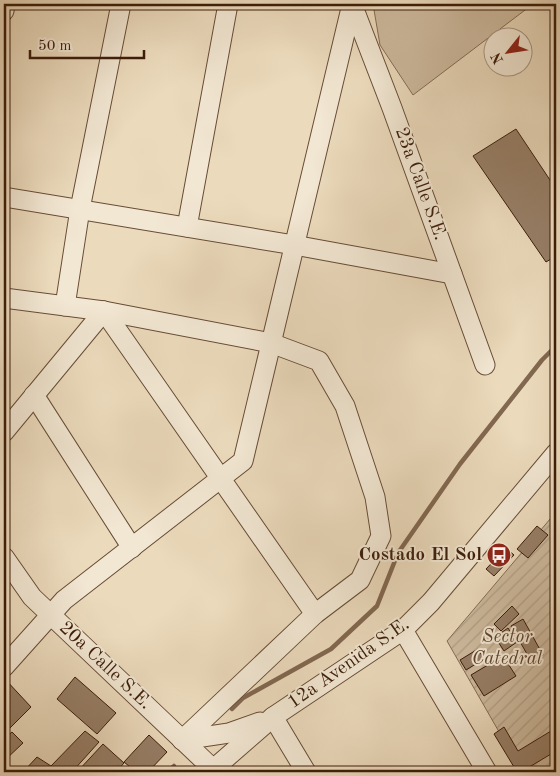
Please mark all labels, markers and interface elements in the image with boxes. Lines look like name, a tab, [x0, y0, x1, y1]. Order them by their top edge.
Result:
scale bar	[30, 28, 144, 60]
north arrow	[482, 28, 532, 78]
text: 50 m	[38, 39, 72, 54]
text: N	[489, 50, 506, 66]
street label: 23a Calle S.E.	[391, 125, 449, 243]
bus stop icon: Costado El Sol	[486, 542, 512, 568]
place label: Costado El Sol	[359, 546, 482, 565]
street label: 12a Avenida S.E.	[285, 615, 413, 713]
street label: 20a Calle S.E.	[55, 619, 155, 713]
park label: Sector Catedral	[472, 628, 543, 669]

